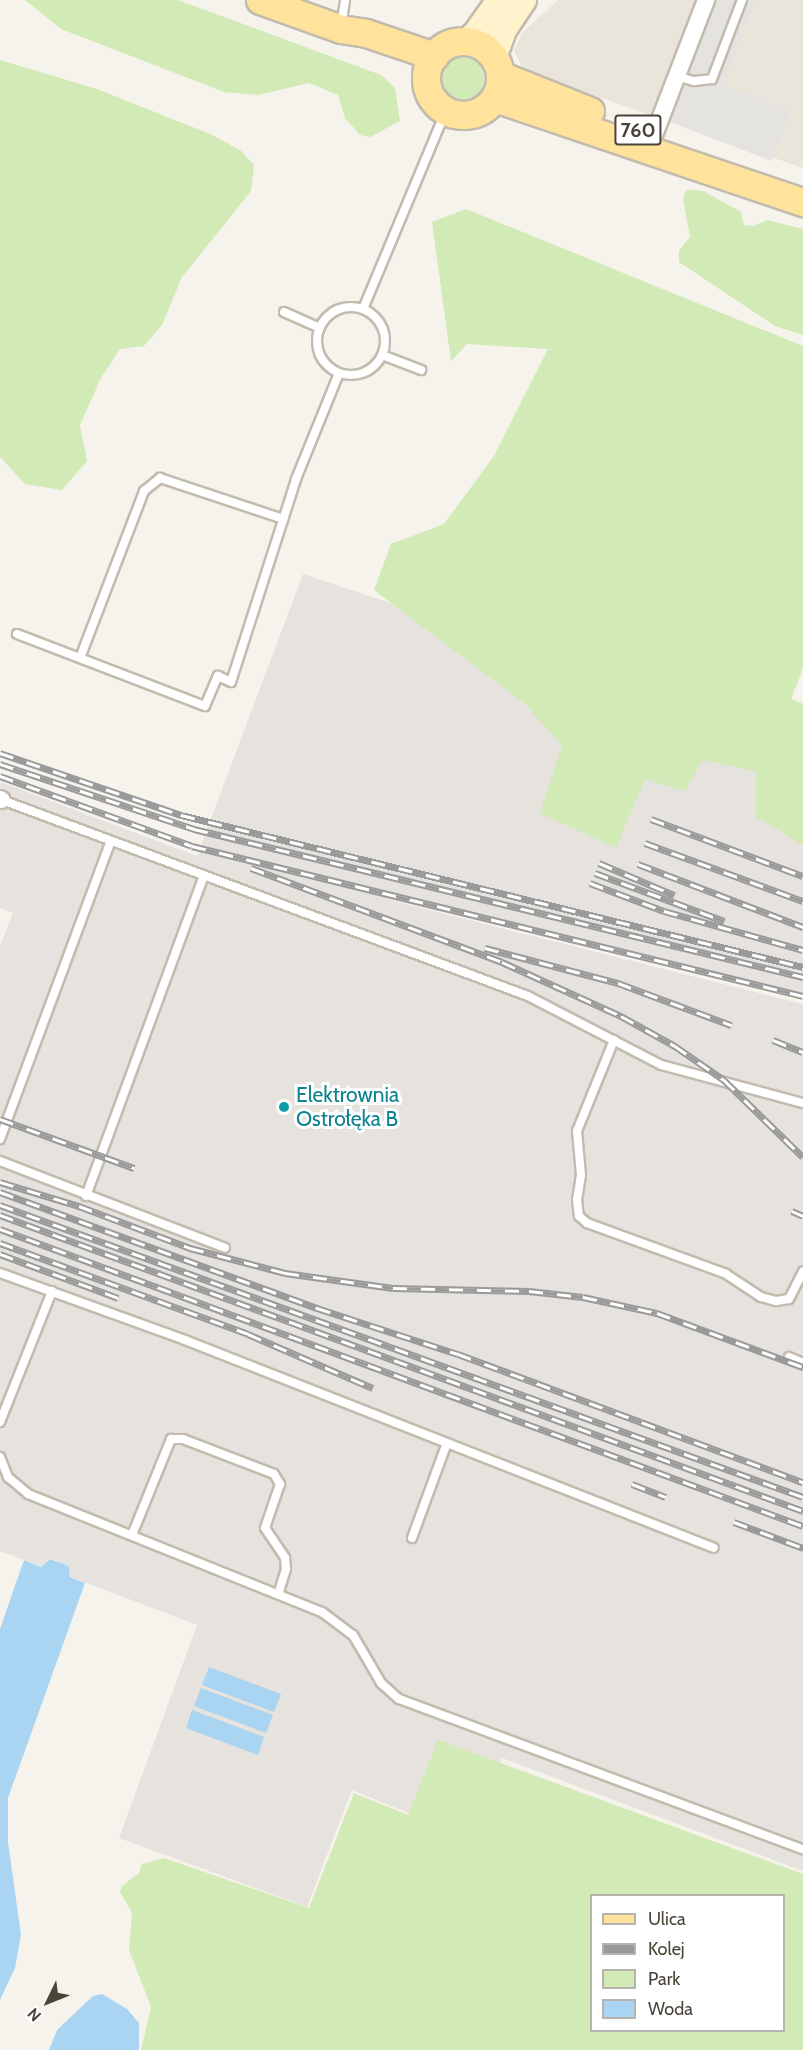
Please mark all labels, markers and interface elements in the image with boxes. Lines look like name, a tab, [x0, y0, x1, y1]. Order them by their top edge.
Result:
road number: 760	[614, 113, 662, 147]
place label: Elektrownia Ostrołęka B	[296, 1082, 399, 1132]
marker: Elektrownia Ostrołęka B	[277, 1100, 291, 1114]
legend	[590, 1894, 785, 2032]
text: Ulica	[648, 1908, 686, 1930]
text: Kolej	[648, 1938, 685, 1960]
text: Park	[648, 1968, 680, 1990]
north arrow	[18, 1972, 78, 2032]
text: Woda	[648, 1998, 693, 2020]
text: N	[24, 2004, 45, 2025]

